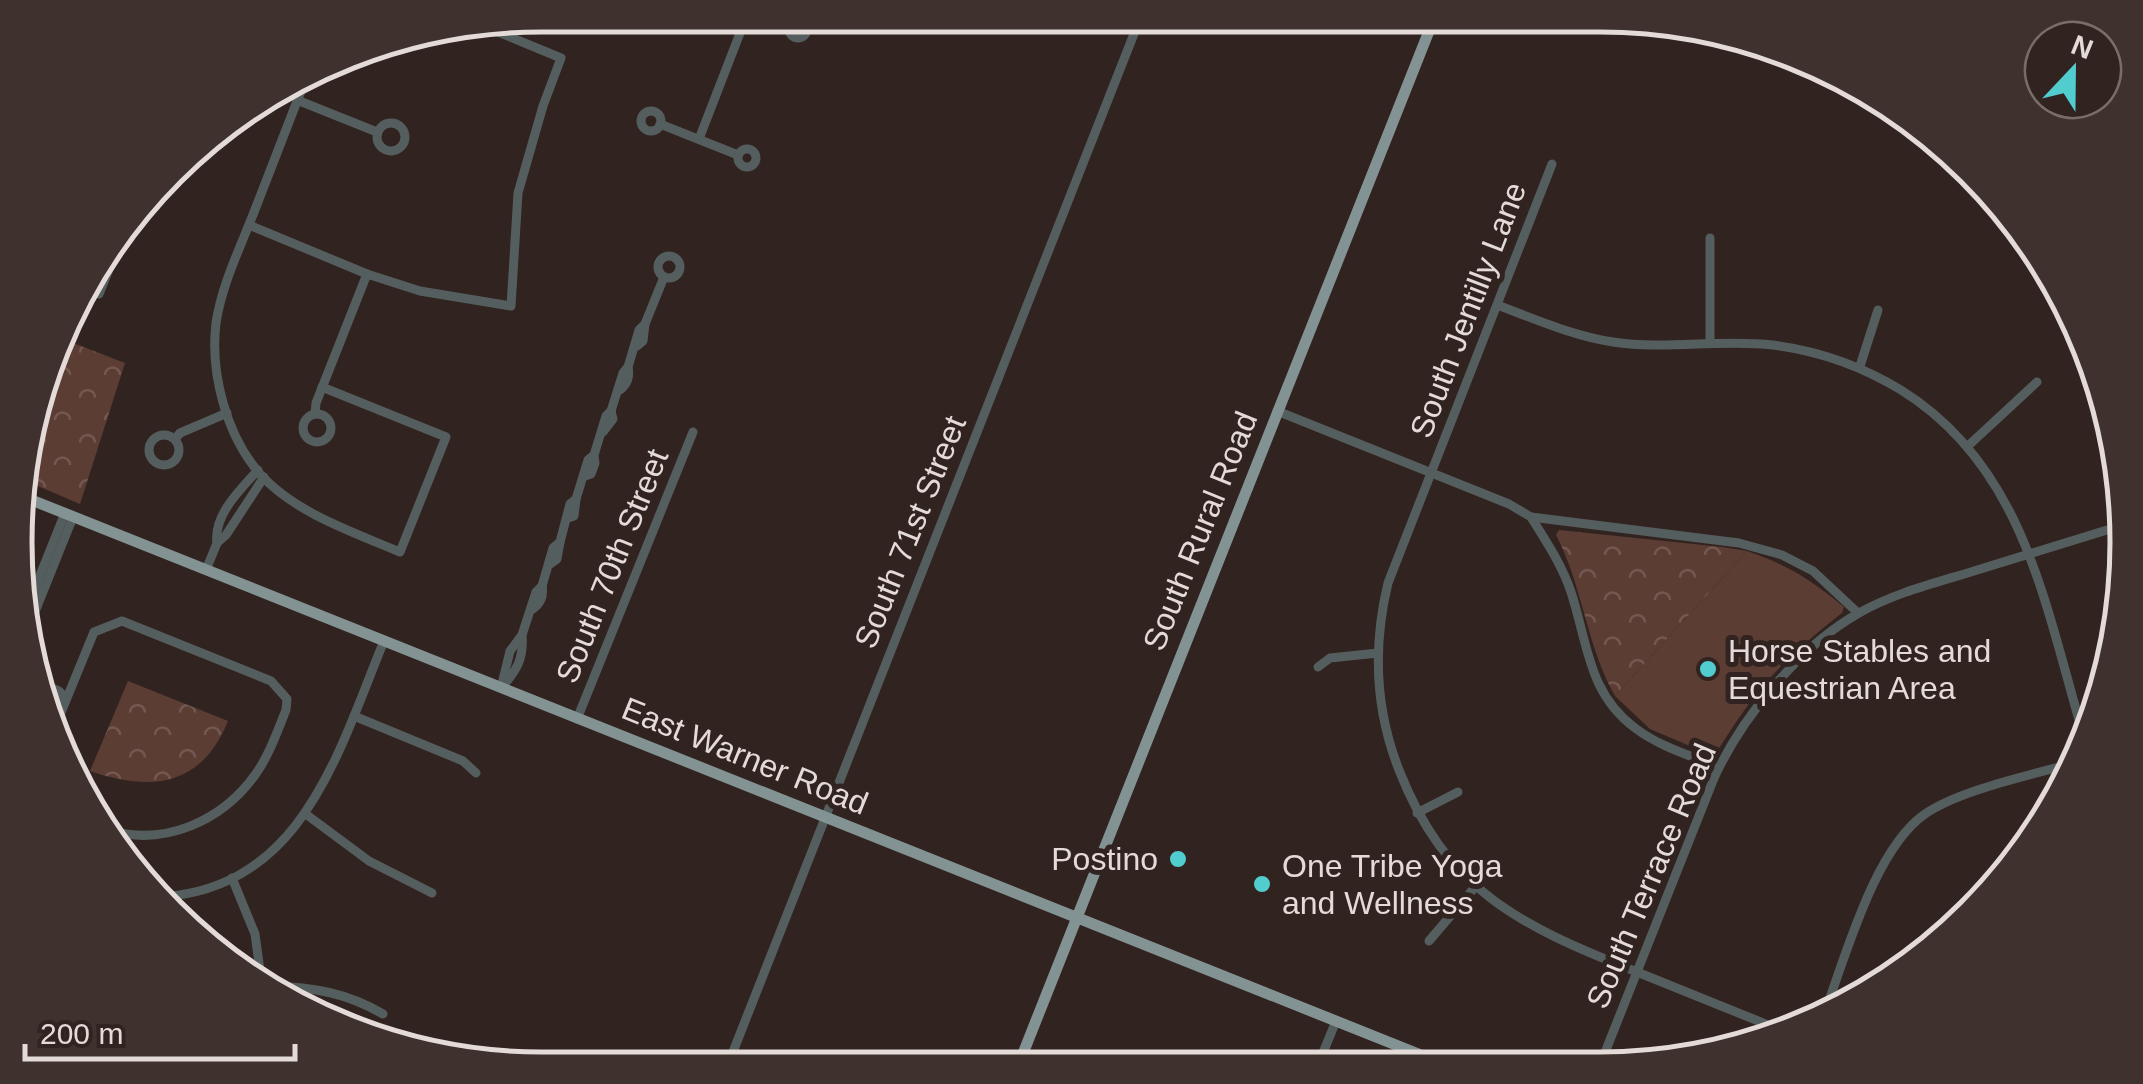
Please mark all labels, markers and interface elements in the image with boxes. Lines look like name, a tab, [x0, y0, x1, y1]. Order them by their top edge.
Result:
north arrow	[2023, 20, 2123, 120]
text: N	[2067, 29, 2097, 65]
street label: South Jentilly Lane	[1403, 177, 1533, 443]
street label: South Rural Road	[1136, 406, 1264, 656]
street label: South 71st Street	[847, 411, 973, 653]
street label: South 70th Street	[549, 444, 675, 688]
place label: Horse Stables and Equestrian Area	[1728, 633, 1991, 706]
marker: Horse Stables and Equestrian Area	[1697, 658, 1719, 680]
street label: East Warner Road	[617, 690, 873, 822]
street label: South Terrace Road	[1579, 738, 1723, 1014]
place label: Postino	[1051, 841, 1158, 877]
marker: Postino	[1167, 848, 1189, 870]
place label: One Tribe Yoga and Wellness	[1282, 848, 1503, 921]
marker: One Tribe Yoga and Wellness	[1251, 873, 1273, 895]
scale bar	[25, 999, 295, 1061]
text: 200 m	[40, 1017, 123, 1050]

